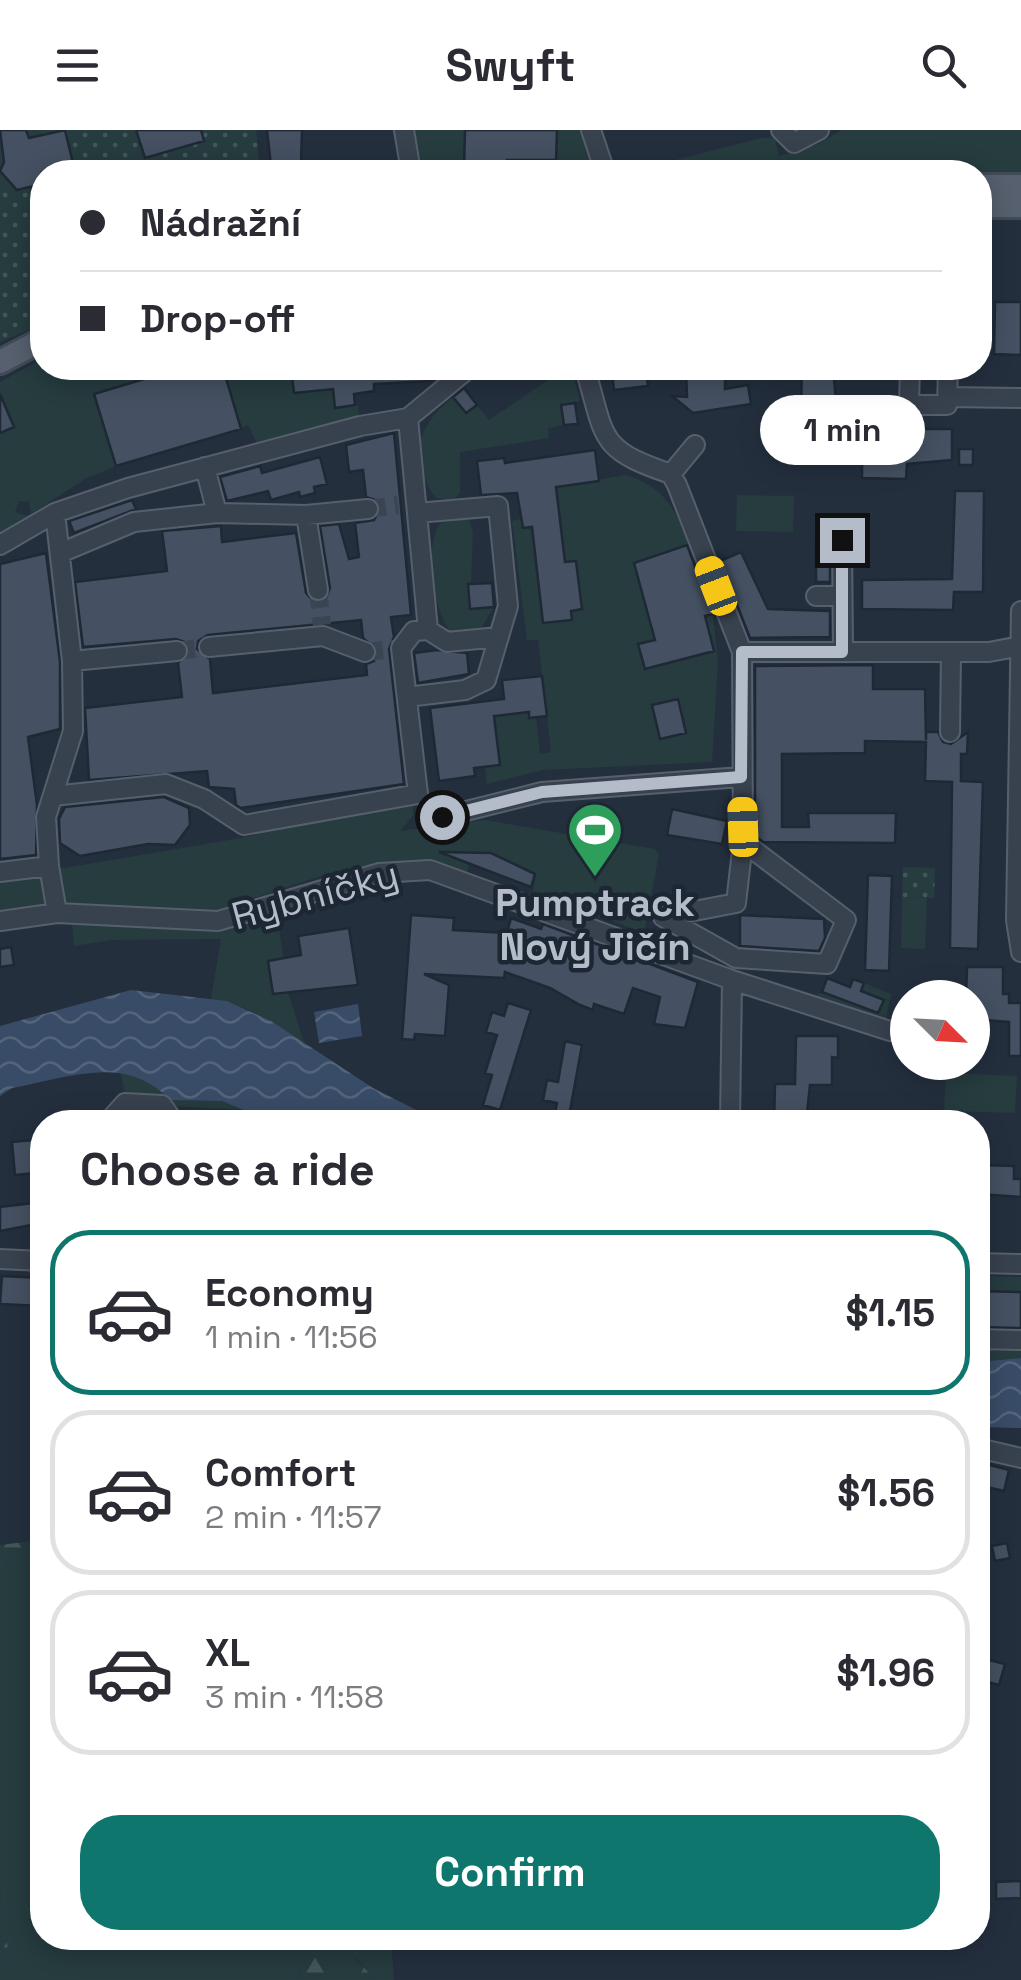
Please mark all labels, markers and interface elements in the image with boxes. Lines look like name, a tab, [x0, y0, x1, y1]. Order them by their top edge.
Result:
text: Swyft	[446, 37, 575, 94]
icon: menu	[50, 38, 105, 93]
icon: search	[916, 38, 971, 93]
text: Nádražní	[140, 199, 301, 247]
text: Drop-off	[140, 295, 295, 343]
callout: 1 min	[760, 395, 924, 465]
text: 1 min	[803, 410, 882, 450]
route end	[820, 518, 865, 563]
car	[691, 553, 741, 619]
route start	[420, 795, 465, 840]
car	[727, 796, 759, 858]
sports icon: Pumptrack Nový Jičín	[565, 800, 625, 879]
street label: Rybníčky	[226, 850, 404, 940]
place label: Pumptrack Nový Jičín	[495, 879, 695, 971]
north arrow	[890, 980, 990, 1080]
map controls	[890, 980, 990, 1080]
text: Choose a ride	[80, 1141, 375, 1198]
icon: car	[85, 1268, 175, 1358]
text: Economy	[205, 1269, 374, 1317]
text: $1.15	[845, 1289, 935, 1337]
text: 1 min · 11:56	[205, 1317, 378, 1357]
icon: car	[85, 1448, 175, 1538]
text: Comfort	[205, 1449, 356, 1497]
text: $1.56	[837, 1469, 935, 1517]
text: 2 min · 11:57	[205, 1497, 382, 1537]
icon: car	[85, 1628, 175, 1718]
text: XL	[205, 1629, 250, 1677]
text: $1.96	[837, 1649, 935, 1697]
text: 3 min · 11:58	[205, 1677, 384, 1717]
button: Confirm	[80, 1815, 940, 1930]

